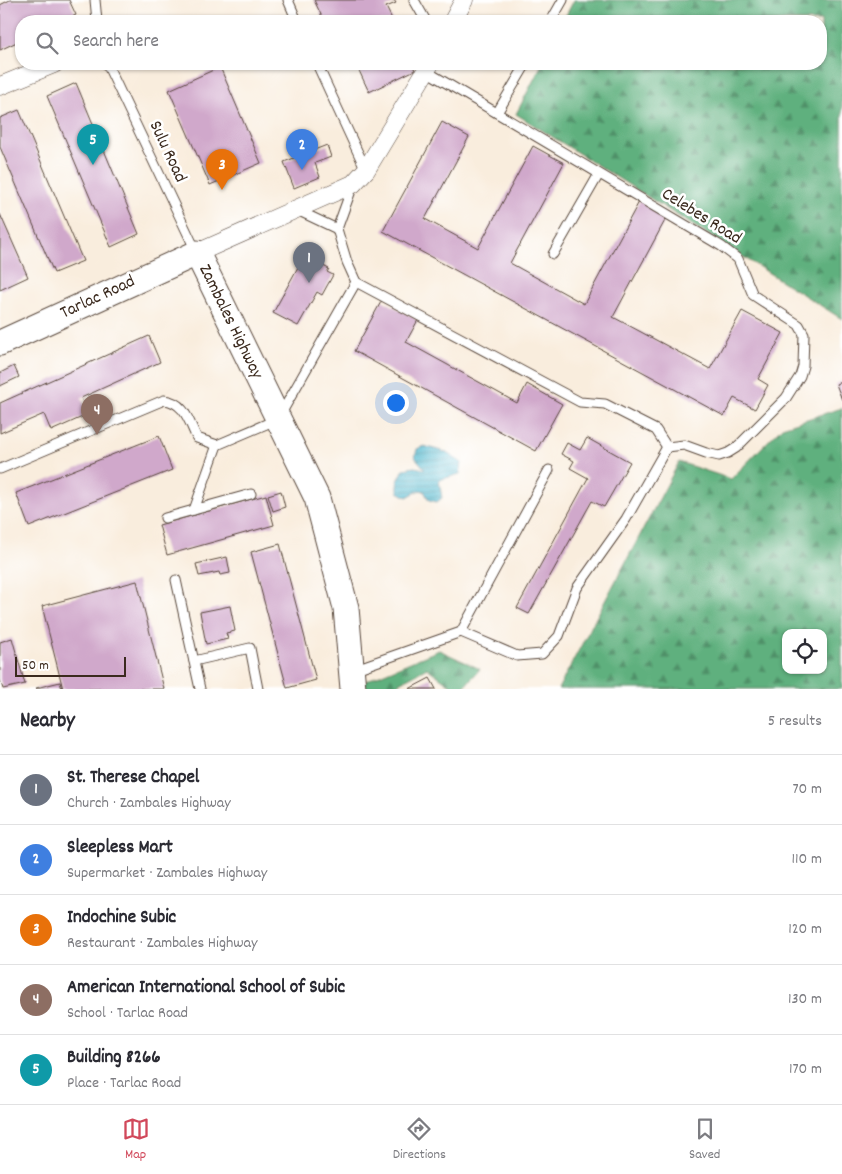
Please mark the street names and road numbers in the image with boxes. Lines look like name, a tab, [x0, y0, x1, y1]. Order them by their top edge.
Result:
street label: Sulu Road	[142, 117, 192, 187]
street label: Celebes Road	[656, 183, 746, 251]
street label: Zambales Highway	[191, 260, 269, 384]
street label: Tarlac Road	[56, 270, 140, 326]

